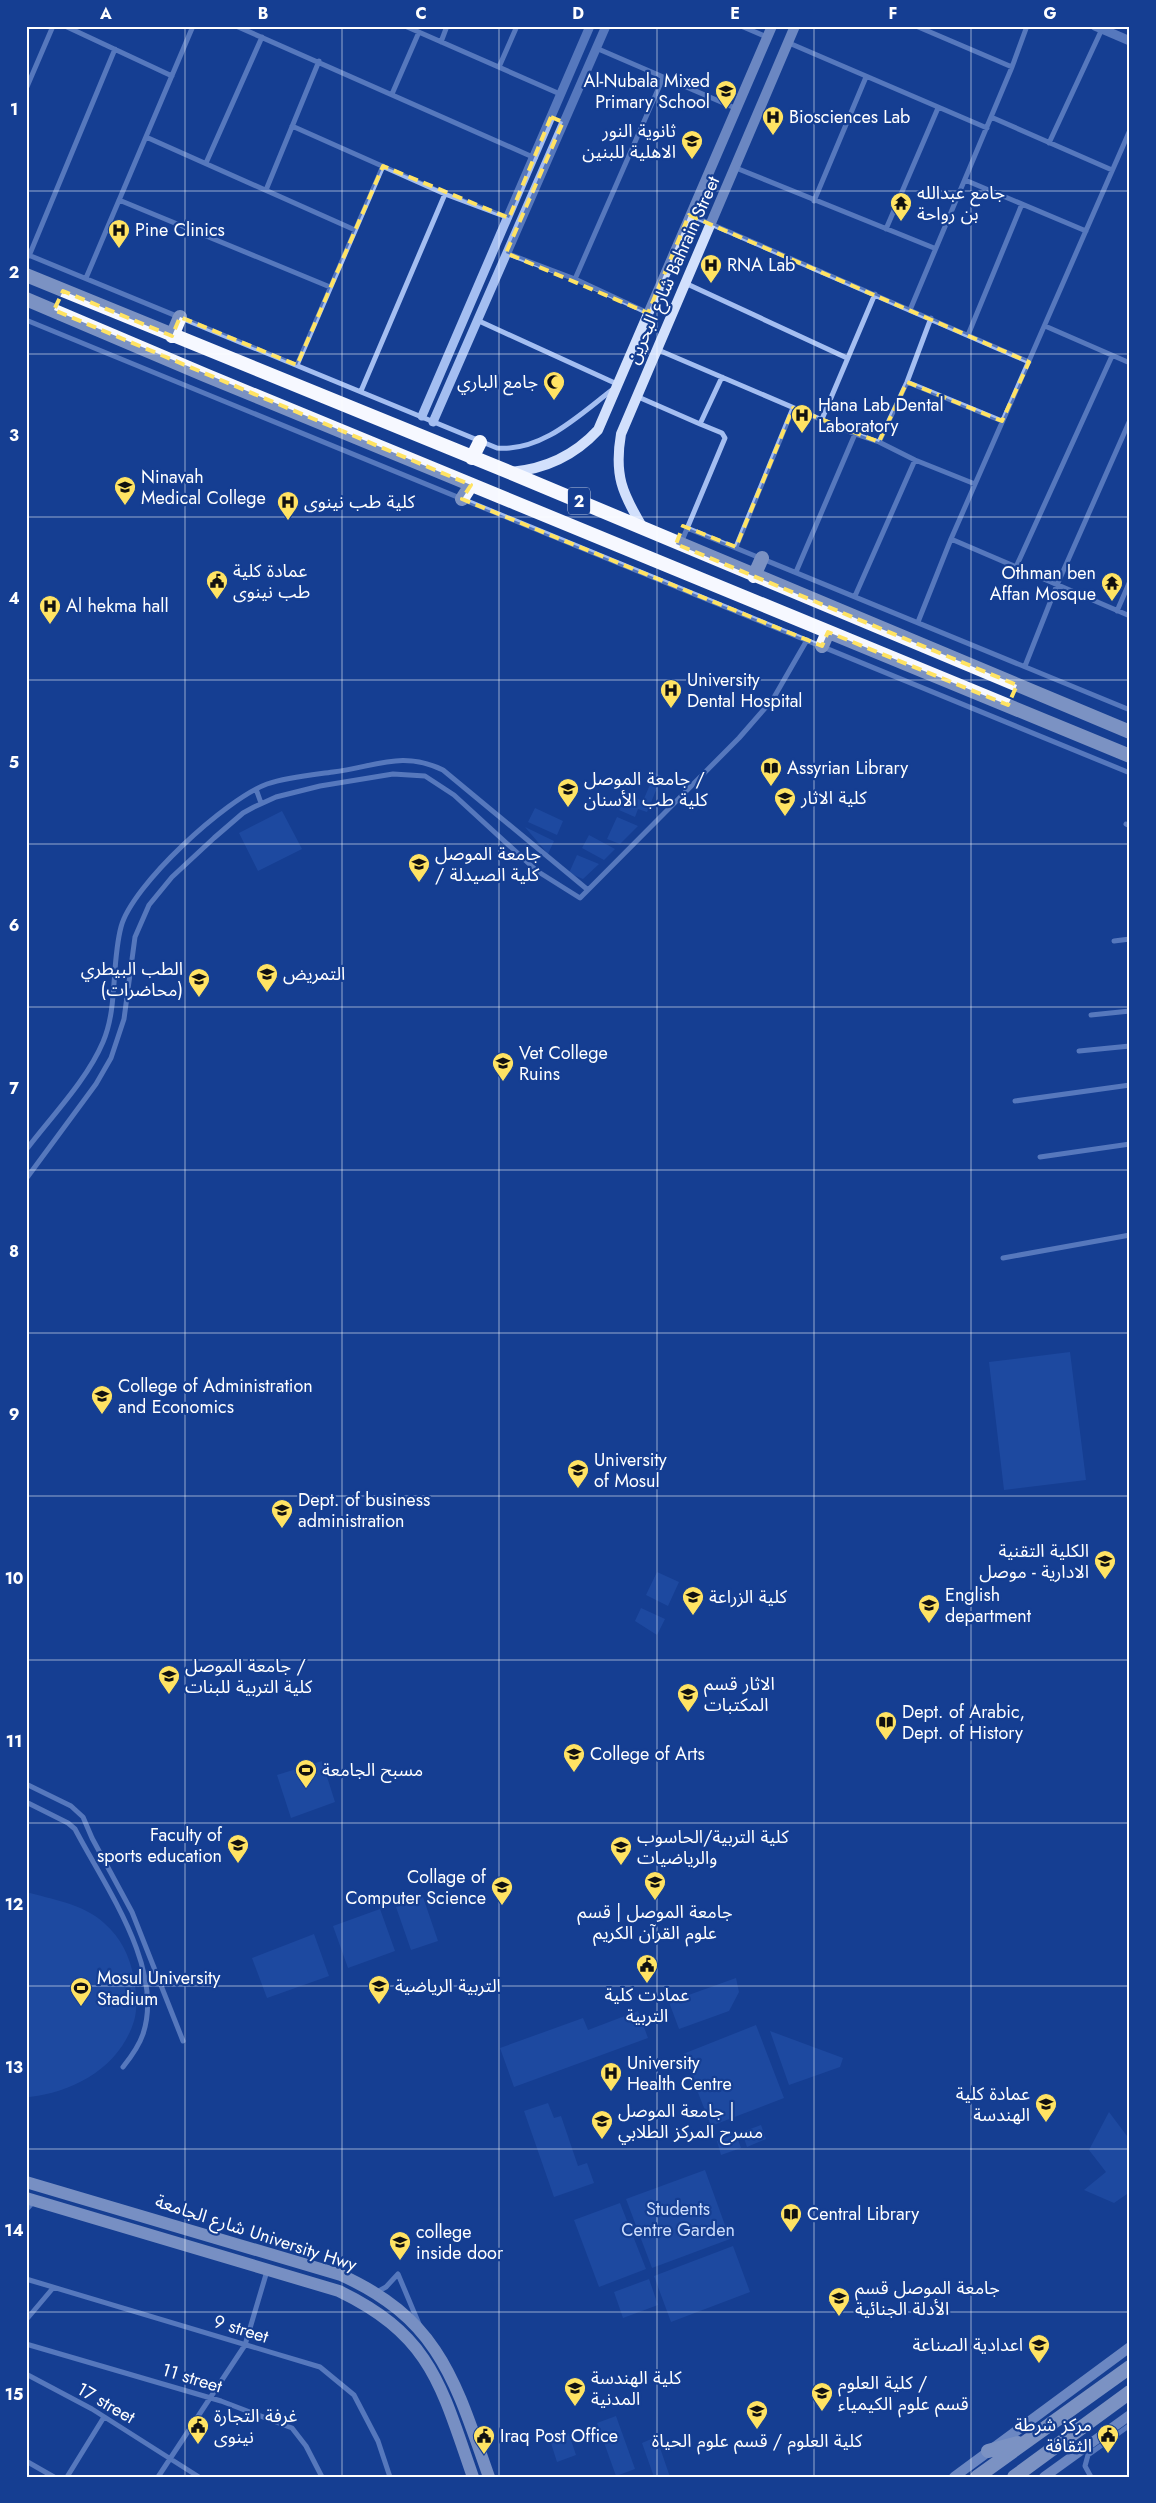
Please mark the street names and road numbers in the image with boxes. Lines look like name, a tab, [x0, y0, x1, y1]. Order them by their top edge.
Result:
street label: شارع البحرين Bahrain Street	[620, 171, 727, 368]
road number: 2	[568, 488, 590, 514]
street label: شارع الجامعة University Hwy	[151, 2188, 360, 2279]
street label: 9 street	[210, 2308, 272, 2350]
street label: 11 street	[159, 2357, 226, 2400]
street label: 17 street	[72, 2376, 140, 2430]

